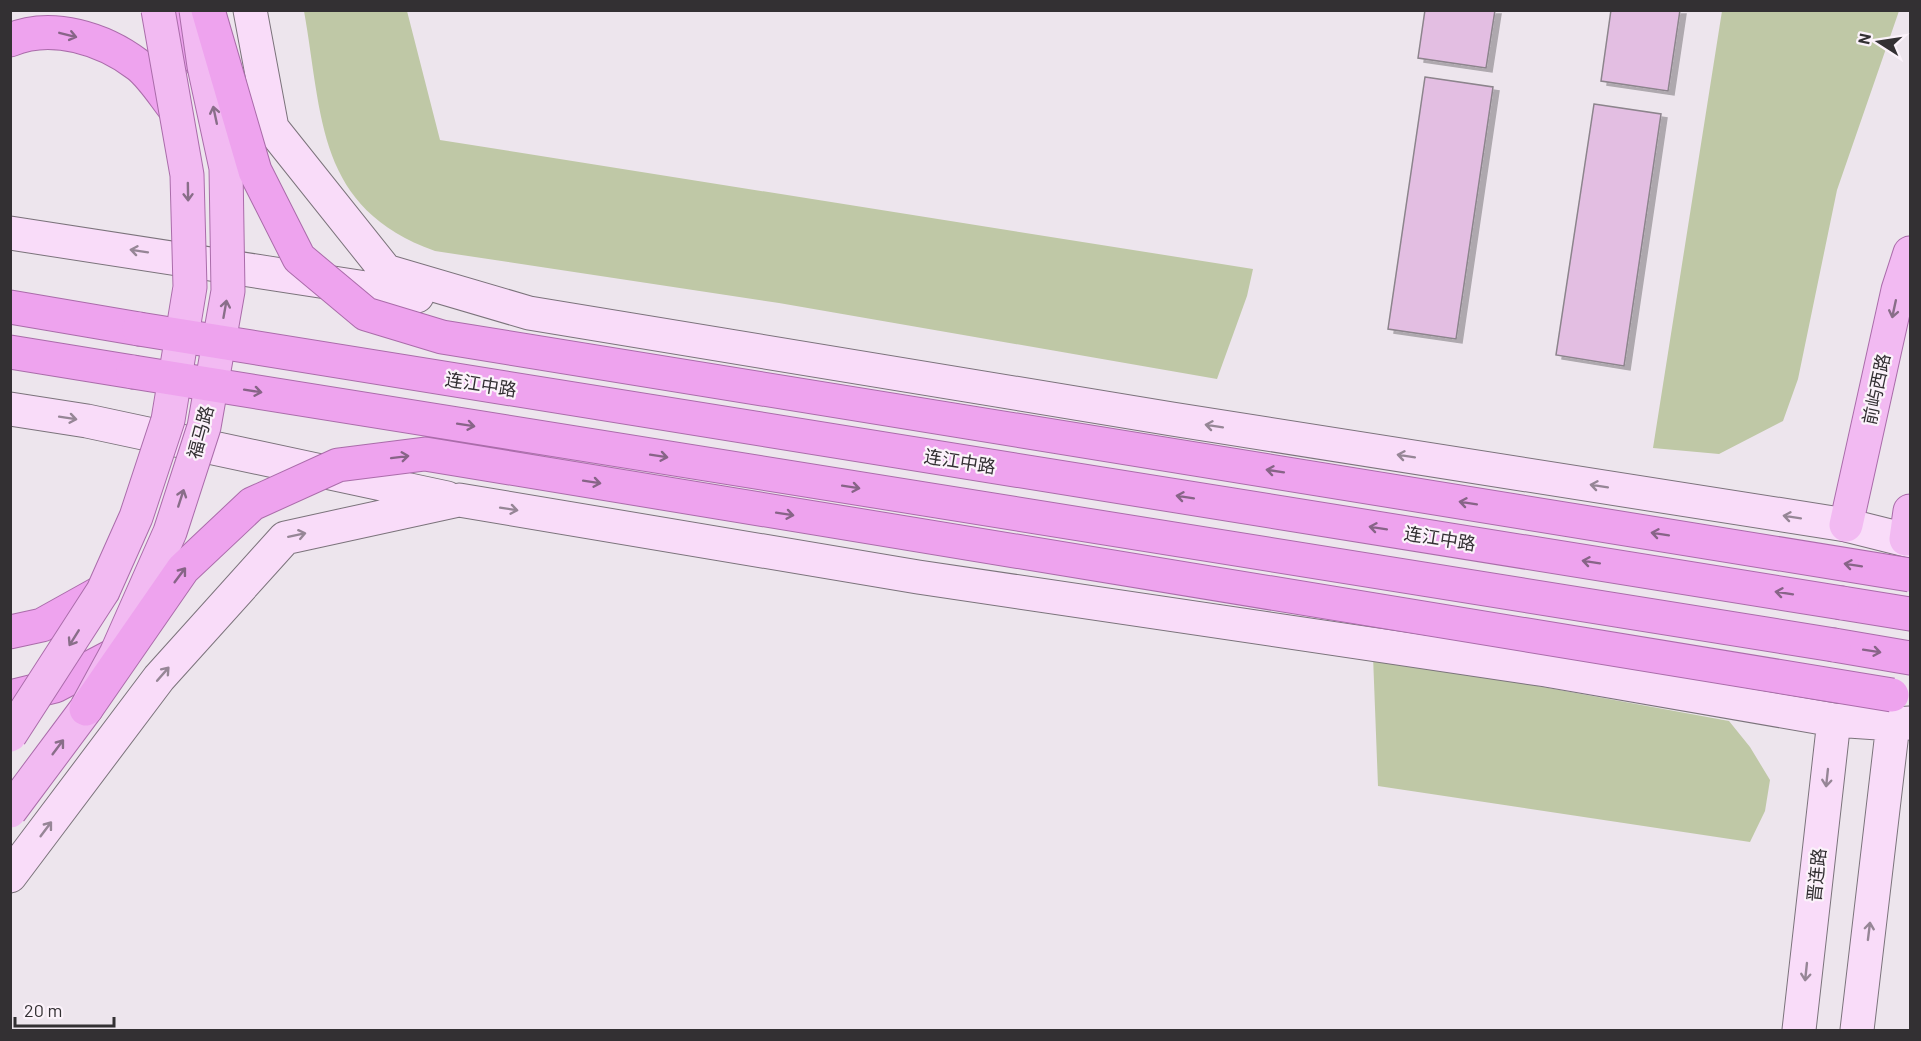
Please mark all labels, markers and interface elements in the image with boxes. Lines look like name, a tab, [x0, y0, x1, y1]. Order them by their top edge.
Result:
north arrow	[1849, 12, 1909, 72]
one-way arrow	[58, 29, 77, 41]
text: N	[1853, 32, 1874, 46]
one-way arrow	[209, 106, 220, 126]
one-way arrow	[182, 182, 193, 202]
one-way arrow	[130, 246, 149, 257]
one-way arrow	[220, 299, 231, 319]
one-way arrow	[1887, 299, 1899, 318]
street label: 前屿西路	[1858, 351, 1894, 427]
street label: 连江中路	[444, 368, 518, 400]
one-way arrow	[243, 385, 262, 396]
street label: 福马路	[182, 403, 218, 461]
one-way arrow	[58, 413, 78, 424]
one-way arrow	[456, 420, 476, 431]
one-way arrow	[1204, 420, 1224, 431]
street label: 连江中路	[923, 445, 997, 477]
one-way arrow	[1397, 450, 1417, 461]
one-way arrow	[648, 451, 668, 462]
one-way arrow	[389, 452, 409, 463]
one-way arrow	[1266, 466, 1286, 477]
one-way arrow	[582, 477, 602, 488]
one-way arrow	[1590, 480, 1610, 491]
one-way arrow	[841, 482, 861, 493]
one-way arrow	[176, 489, 187, 508]
one-way arrow	[1176, 491, 1196, 502]
one-way arrow	[1459, 497, 1478, 508]
one-way arrow	[498, 504, 518, 515]
one-way arrow	[774, 509, 794, 520]
one-way arrow	[1782, 511, 1802, 522]
one-way arrow	[1369, 522, 1388, 533]
street label: 连江中路	[1403, 522, 1477, 554]
one-way arrow	[1651, 528, 1671, 539]
one-way arrow	[287, 529, 306, 540]
one-way arrow	[1582, 557, 1602, 568]
one-way arrow	[1843, 560, 1863, 571]
one-way arrow	[173, 567, 186, 583]
one-way arrow	[1774, 588, 1794, 599]
one-way arrow	[67, 629, 79, 646]
one-way arrow	[1862, 646, 1882, 657]
one-way arrow	[156, 667, 170, 682]
one-way arrow	[52, 740, 64, 756]
one-way arrow	[1822, 768, 1833, 788]
one-way arrow	[39, 822, 52, 838]
street label: 晋连路	[1802, 847, 1830, 903]
one-way arrow	[1864, 921, 1875, 941]
one-way arrow	[1800, 961, 1811, 981]
scale bar	[15, 990, 114, 1028]
text: 20 m	[24, 999, 62, 1021]

